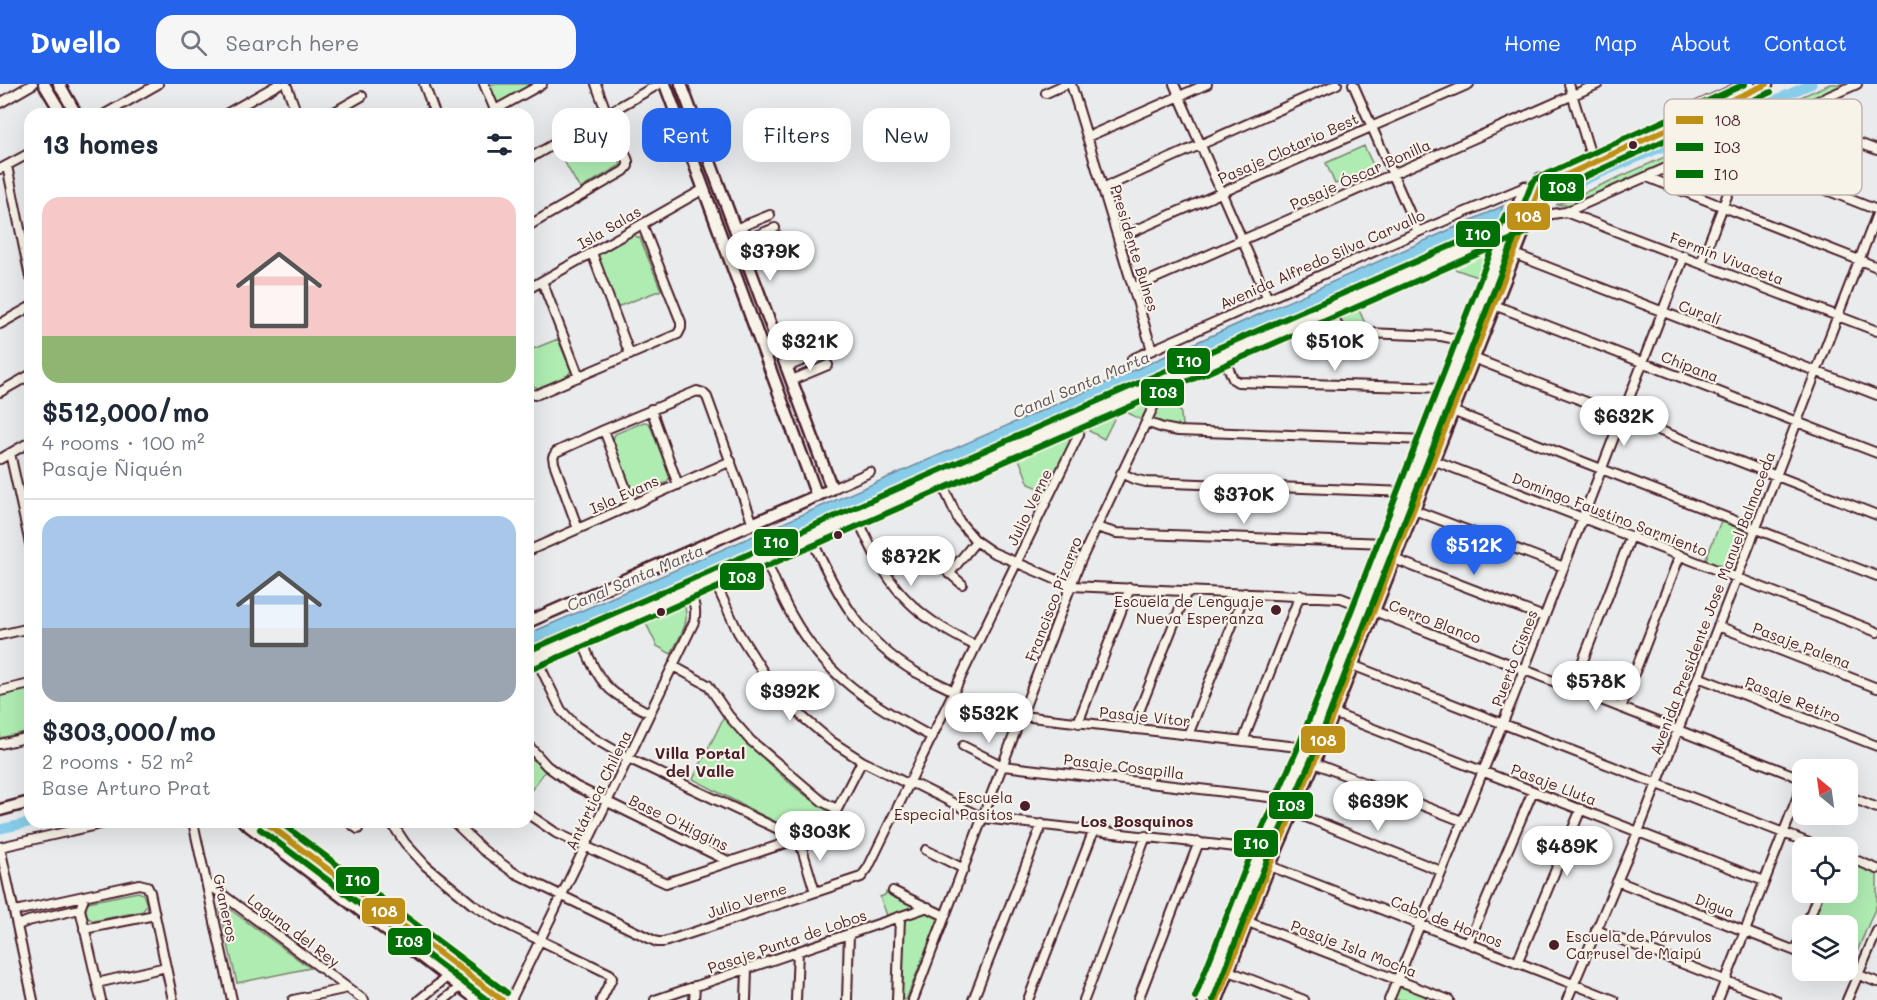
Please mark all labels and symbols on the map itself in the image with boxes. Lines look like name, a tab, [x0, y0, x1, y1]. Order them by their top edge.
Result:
legend	[1664, 99, 1862, 195]
street label: Pasaje Clotario Best	[1215, 108, 1361, 188]
text: 108	[1714, 109, 1741, 130]
street label: Pasaje Óscar Bonilla	[1287, 134, 1433, 214]
text: I03	[1714, 136, 1740, 157]
unlabelled marker	[1627, 139, 1639, 151]
text: I10	[1714, 163, 1738, 184]
line badge: I03	[1539, 173, 1585, 202]
text: I03	[1548, 176, 1576, 197]
street label: Presidente Bulnes	[1106, 182, 1164, 314]
street label: Isla Salas	[574, 201, 644, 253]
line badge: 108	[1506, 202, 1551, 231]
street label: Avenida Alfredo Silva Carvallo	[1216, 205, 1428, 313]
text: 108	[1514, 205, 1542, 226]
line badge: I10	[1455, 220, 1501, 248]
text: I10	[1465, 223, 1491, 244]
street label: Fermín Vivaceta	[1667, 227, 1787, 289]
pin: $379K	[728, 231, 812, 282]
street label: Curalí	[1676, 295, 1724, 329]
pin: $321K	[768, 321, 852, 372]
pin: $510K	[1293, 321, 1377, 372]
water label: Canal Santa Marta	[1009, 346, 1153, 422]
street label: Chipana	[1658, 346, 1722, 386]
line badge: I10	[1166, 347, 1211, 375]
text: I10	[1176, 350, 1202, 371]
line badge: I03	[1140, 378, 1185, 407]
text: I03	[1149, 381, 1177, 402]
pin: $632K	[1582, 396, 1666, 447]
street label: Avenida Presidente Jose Manuel Balmaceda	[1645, 449, 1779, 757]
street label: Julio Verne	[1002, 466, 1056, 548]
street label: Domingo Faustino Sarmiento	[1509, 467, 1711, 561]
street label: Isla Evans	[586, 470, 662, 518]
pin: $370K	[1202, 474, 1286, 525]
pin: $512K	[1432, 525, 1516, 576]
line badge: I10	[753, 528, 799, 557]
unlabelled marker	[832, 529, 844, 541]
text: I10	[763, 531, 789, 552]
street label: Francisco Pizarro	[1020, 534, 1086, 664]
pin: $872K	[869, 536, 953, 587]
water label: Canal Santa Marta	[563, 539, 707, 615]
line badge: I03	[719, 562, 765, 591]
text: I03	[728, 566, 756, 587]
place label: Escuela de Lenguaje Nueva Esperanza	[1114, 591, 1264, 628]
street label: Cerro Blanco	[1386, 594, 1484, 648]
marker: Escuela de Lenguaje Nueva Esperanza	[1269, 603, 1283, 617]
unlabelled marker	[655, 606, 667, 618]
street label: Puerto Cisnes	[1486, 607, 1542, 709]
street label: Pasaje Palena	[1750, 617, 1854, 673]
pin: $578K	[1554, 661, 1638, 712]
pin: $392K	[748, 671, 832, 722]
street label: Pasaje Retiro	[1742, 672, 1844, 726]
pin: $532K	[947, 693, 1031, 744]
street label: Pasaje Vítor	[1098, 701, 1192, 731]
line badge: 108	[1300, 725, 1346, 754]
street label: Antártica Chilena	[560, 727, 636, 853]
text: 108	[1309, 729, 1337, 750]
district label: Villa Portal del Valle	[655, 742, 745, 781]
street label: Pasaje Cosapilla	[1063, 749, 1185, 783]
street label: Pasaje Lluta	[1508, 759, 1600, 809]
north arrow	[1792, 759, 1858, 825]
pin: $639K	[1336, 781, 1420, 832]
place label: Escuela Especial Pasitos	[894, 787, 1013, 824]
street label: Base O'Higgins	[626, 789, 732, 855]
line badge: I03	[1268, 791, 1314, 820]
text: I03	[1277, 794, 1305, 815]
marker: Escuela Especial Pasitos	[1018, 799, 1032, 813]
district label: Los Bosquinos	[1080, 810, 1194, 831]
pin: $303K	[778, 811, 862, 862]
pin: $489K	[1525, 826, 1609, 877]
line badge: I10	[1233, 829, 1279, 858]
text: I10	[1243, 832, 1269, 853]
line badge: I10	[335, 866, 380, 895]
text: I10	[345, 869, 371, 890]
street label: Graneros	[209, 872, 243, 944]
street label: Julio Verne	[705, 878, 789, 922]
street label: Digua	[1692, 888, 1738, 922]
street label: Laguna del Rey	[244, 889, 344, 971]
street label: Cabo de Hornos	[1388, 890, 1506, 952]
line badge: 108	[361, 897, 406, 925]
text: 108	[370, 900, 398, 921]
street label: Pasaje Punta de Lobos	[705, 904, 869, 978]
street label: Pasaje Isla Mocha	[1288, 915, 1420, 981]
place label: Escuela de Párvulos Carrusel de Maipú	[1566, 926, 1712, 963]
line badge: I03	[387, 927, 432, 956]
text: I03	[395, 930, 423, 951]
marker: Escuela de Párvulos Carrusel de Maipú	[1547, 938, 1561, 952]

